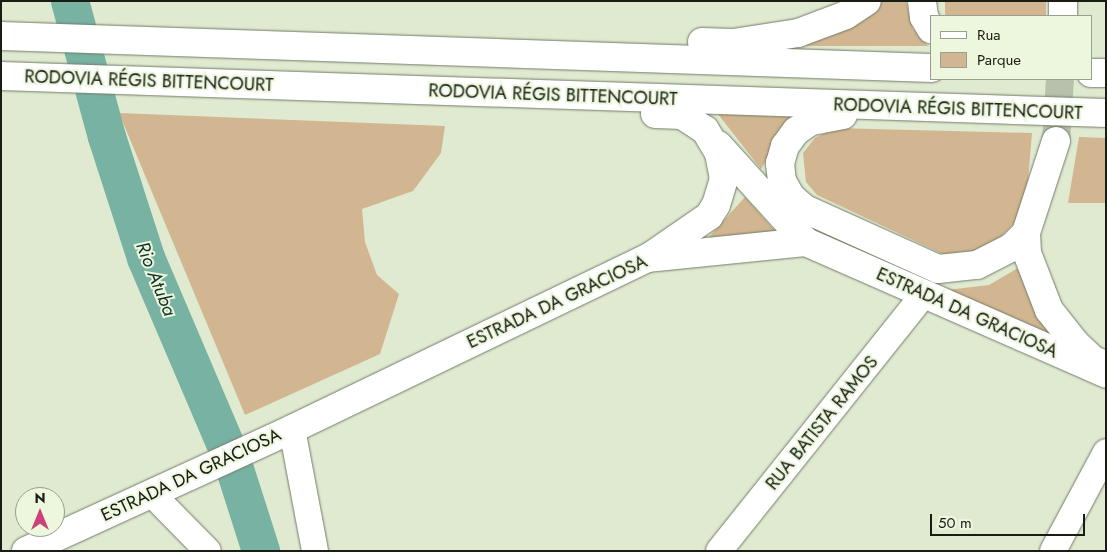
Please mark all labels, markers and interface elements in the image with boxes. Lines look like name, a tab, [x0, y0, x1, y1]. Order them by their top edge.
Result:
legend	[930, 15, 1092, 80]
text: Rua	[977, 24, 1001, 46]
text: Parque	[977, 49, 1021, 71]
street label: RODOVIA RÉGIS BITTENCOURT	[24, 66, 274, 96]
street label: RODOVIA RÉGIS BITTENCOURT	[428, 80, 678, 110]
street label: RODOVIA RÉGIS BITTENCOURT	[833, 94, 1083, 124]
water label: Rio Atuba	[131, 238, 181, 320]
street label: ESTRADA DA GRACIOSA	[464, 251, 650, 353]
street label: ESTRADA DA GRACIOSA	[873, 263, 1061, 363]
street label: RUA BATISTA RAMOS	[761, 352, 883, 494]
street label: ESTRADA DA GRACIOSA	[98, 424, 284, 526]
north arrow	[15, 487, 65, 537]
text: N	[34, 488, 46, 508]
scale bar	[932, 504, 1087, 536]
text: 50 m	[938, 512, 972, 534]

